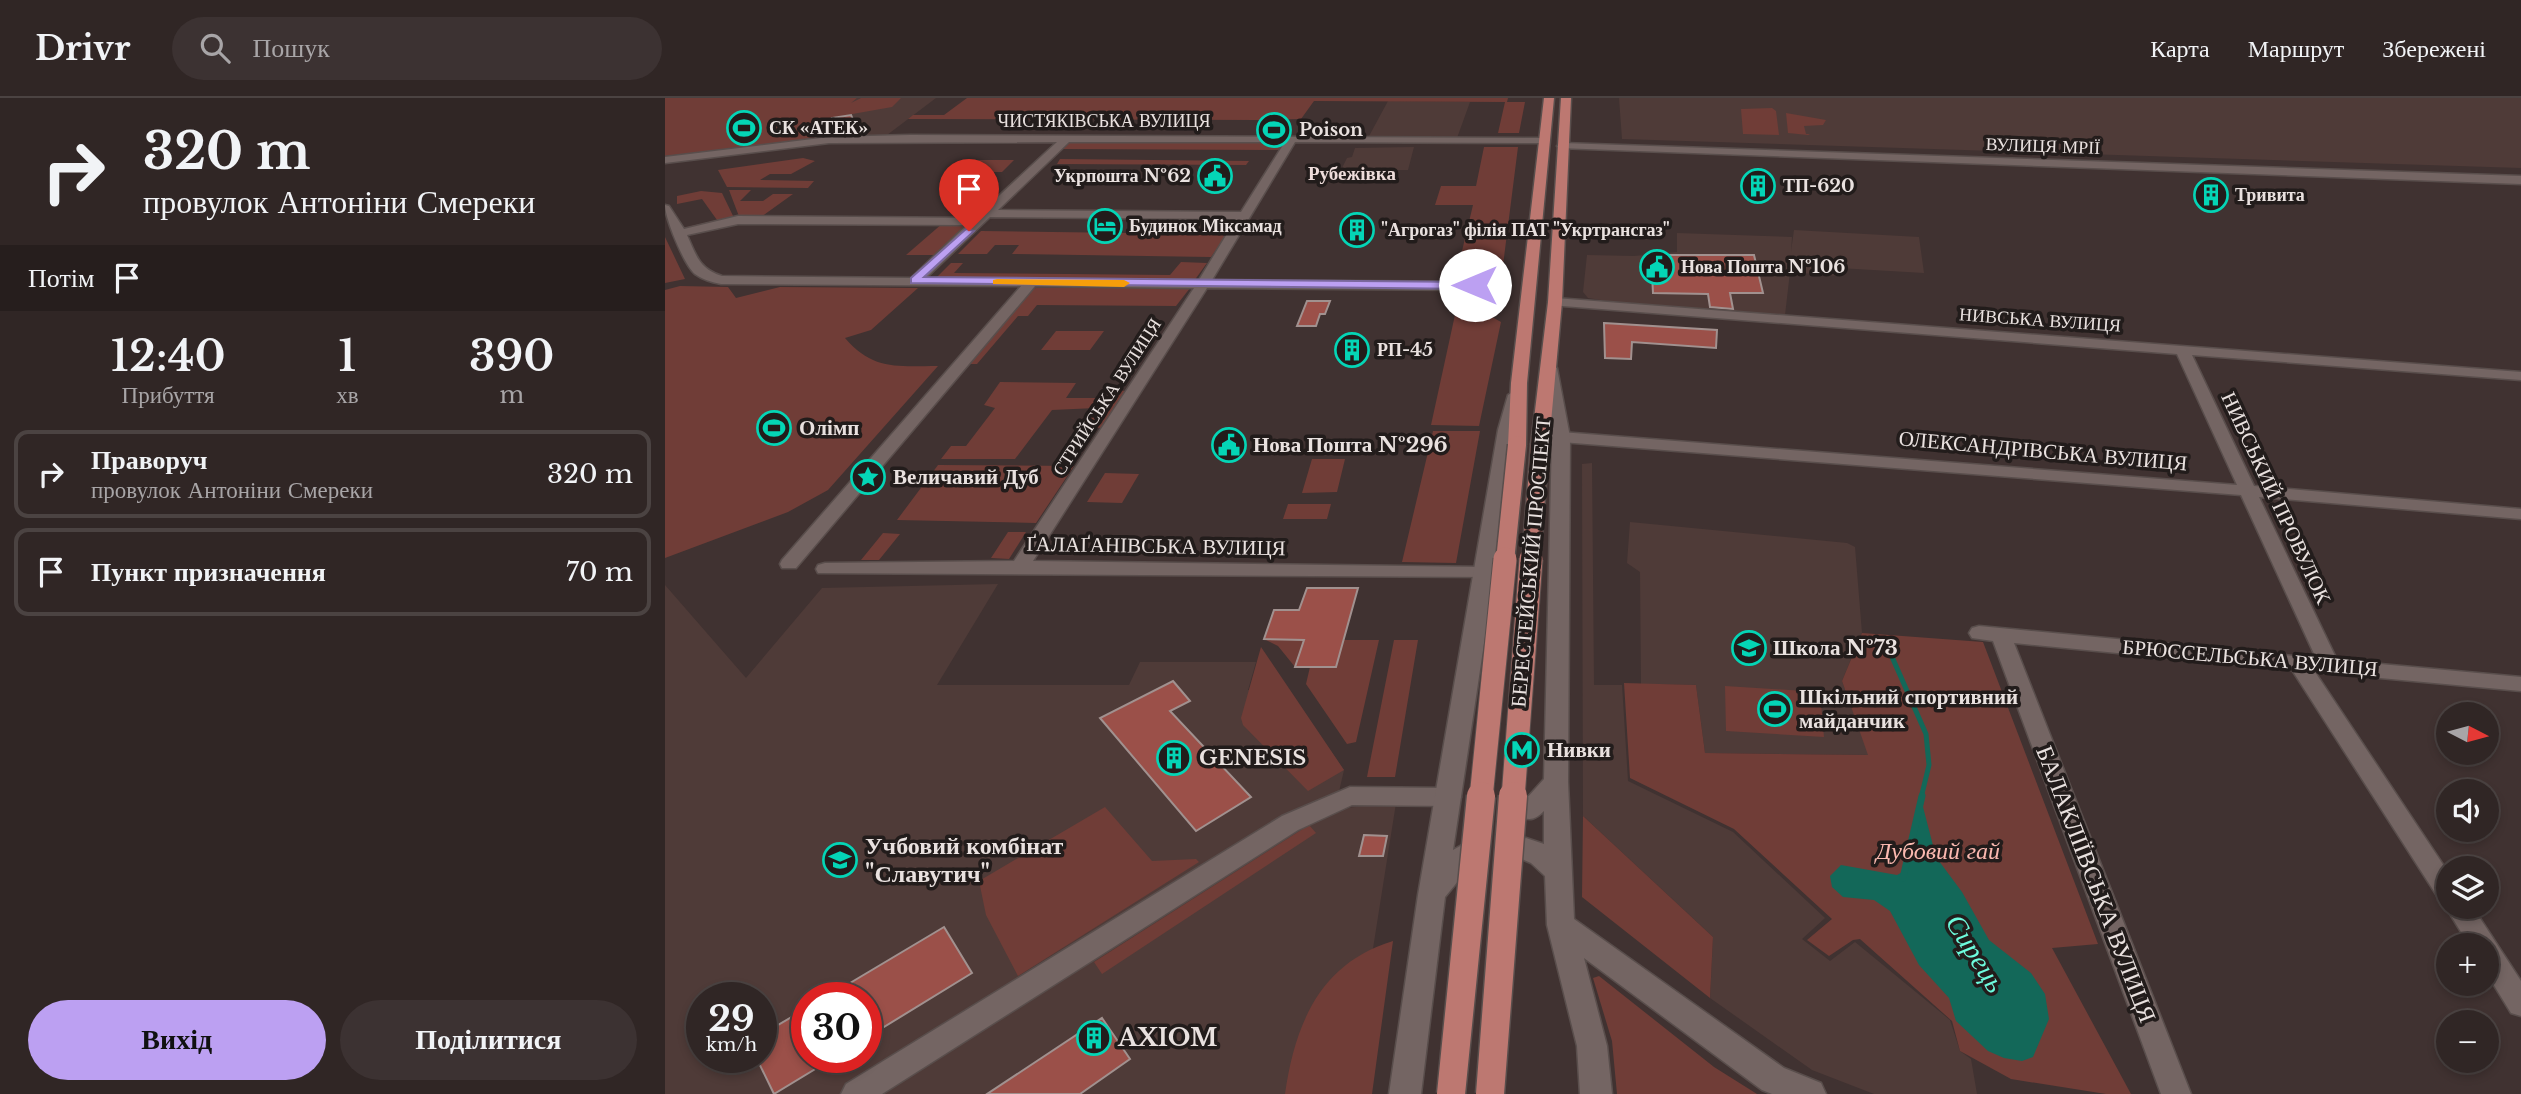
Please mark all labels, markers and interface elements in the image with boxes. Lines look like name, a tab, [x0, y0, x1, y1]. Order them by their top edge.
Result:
search box	[172, 17, 662, 80]
text: Drivr	[35, 28, 130, 69]
icon: search	[196, 29, 234, 67]
text: Пошук	[252, 32, 330, 64]
text: Карта	[2150, 34, 2210, 63]
text: Маршрут	[2248, 34, 2344, 63]
text: Збережені	[2382, 34, 2486, 63]
sports icon: СК «АТЕК»	[725, 109, 763, 147]
street label: ЧИСТЯКІВСЬКА ВУЛИЦЯ	[997, 110, 1211, 132]
sports icon: Poison	[1255, 111, 1293, 149]
place label: СК «АТЕК»	[769, 117, 868, 139]
place label: Poison	[1299, 119, 1363, 141]
text: 320 m	[143, 121, 310, 182]
icon: right	[28, 126, 119, 217]
street label: ВУЛИЦЯ МРІЇ	[1985, 133, 2101, 159]
public building icon: Укрпошта №62	[1196, 157, 1234, 195]
pin	[939, 159, 999, 231]
district label: Рубежівка	[1308, 162, 1397, 185]
place label: Укрпошта №62	[1054, 165, 1191, 187]
building icon: ТП-620	[1739, 167, 1777, 205]
icon: arrive	[950, 170, 988, 208]
place label: ТП-620	[1783, 175, 1855, 197]
building icon: Тривита	[2192, 176, 2230, 214]
text: провулок Антоніни Смереки	[143, 182, 535, 222]
place label: Тривита	[2235, 184, 2305, 206]
hotel icon: Будинок Міксамад	[1086, 207, 1124, 245]
building icon: "Агрогаз" філія ПАТ "Укртрансгаз"	[1338, 211, 1376, 249]
place label: Будинок Міксамад	[1129, 215, 1282, 237]
place label: "Агрогаз" філія ПАТ "Укртрансгаз"	[1381, 219, 1670, 241]
position arrow	[1438, 248, 1512, 322]
public building icon: Нова Пошта №106	[1638, 248, 1676, 286]
place label: Нова Пошта №106	[1681, 256, 1846, 278]
icon: arrive	[108, 259, 146, 297]
text: Потім	[28, 262, 94, 294]
street label: НИВСЬКА ВУЛИЦЯ	[1958, 303, 2122, 337]
street label: СТРИЙСЬКА ВУЛИЦЯ	[1048, 314, 1166, 480]
text: 12:40	[110, 330, 226, 382]
text: 1	[338, 330, 357, 382]
text: 390	[469, 330, 555, 382]
building icon: РП-45	[1333, 331, 1371, 369]
place label: РП-45	[1377, 339, 1433, 361]
text: Прибуття	[122, 381, 215, 409]
text: хв	[336, 381, 359, 409]
text: m	[499, 381, 524, 409]
street label: НИВСЬКИЙ ПРОВУЛОК	[2215, 388, 2337, 609]
sports icon: Олімп	[755, 409, 793, 447]
place label: Олімп	[799, 415, 859, 441]
street label: БЕРЕСТЕЙСЬКИЙ ПРОСПЕКТ	[1505, 415, 1557, 709]
street label: ОЛЕКСАНДРІВСЬКА ВУЛИЦЯ	[1898, 425, 2188, 477]
public building icon: Нова Пошта №296	[1210, 426, 1248, 464]
place label: Нова Пошта №296	[1253, 432, 1448, 458]
text: Праворуч	[91, 444, 207, 476]
icon: right	[32, 455, 70, 493]
text: 320 m	[547, 458, 633, 490]
place icon: Величавий Дуб	[849, 458, 887, 496]
place label: Величавий Дуб	[893, 464, 1039, 490]
text: провулок Антоніни Смереки	[91, 476, 373, 504]
street label: ҐАЛАҐАНІВСЬКА ВУЛИЦЯ	[1026, 531, 1286, 561]
icon: arrive	[32, 553, 70, 591]
text: Пункт призначення	[91, 556, 326, 588]
text: 70 m	[566, 556, 633, 588]
school or university icon: Школа №73	[1730, 629, 1768, 667]
street label: БРЮССЕЛЬСЬКА ВУЛИЦЯ	[2121, 634, 2379, 682]
place label: Школа №73	[1773, 635, 1898, 661]
place label: Шкільний спортивний майданчик	[1799, 684, 2018, 734]
sports icon: Шкільний спортивний майданчик	[1756, 690, 1794, 728]
north arrow	[2436, 702, 2499, 765]
map controls	[2436, 702, 2499, 1073]
metro station icon: Нивки	[1503, 731, 1541, 769]
place label: Нивки	[1547, 737, 1611, 763]
building icon: GENESIS	[1155, 739, 1193, 777]
street label: БАЛАКЛІЇВСЬКА ВУЛИЦЯ	[2030, 741, 2163, 1026]
place label: GENESIS	[1199, 745, 1306, 771]
button: sound	[2436, 779, 2499, 842]
place label: Учбовий комбінат "Славутич"	[865, 831, 1064, 888]
park label: Дубовий гай	[1874, 836, 2000, 865]
school or university icon: Учбовий комбінат "Славутич"	[821, 841, 859, 879]
button: layers	[2436, 856, 2499, 919]
water label: Сирець	[1938, 908, 2013, 999]
button: +	[2436, 933, 2499, 996]
speed limit sign: 30	[791, 982, 882, 1073]
text: 29	[708, 997, 755, 1040]
button: Вихід	[28, 1000, 326, 1080]
button: Поділитися	[340, 1000, 637, 1080]
button: −	[2436, 1010, 2499, 1073]
building icon: AXIOM	[1075, 1019, 1113, 1057]
place label: AXIOM	[1117, 1023, 1218, 1052]
text: km/h	[706, 1034, 757, 1056]

